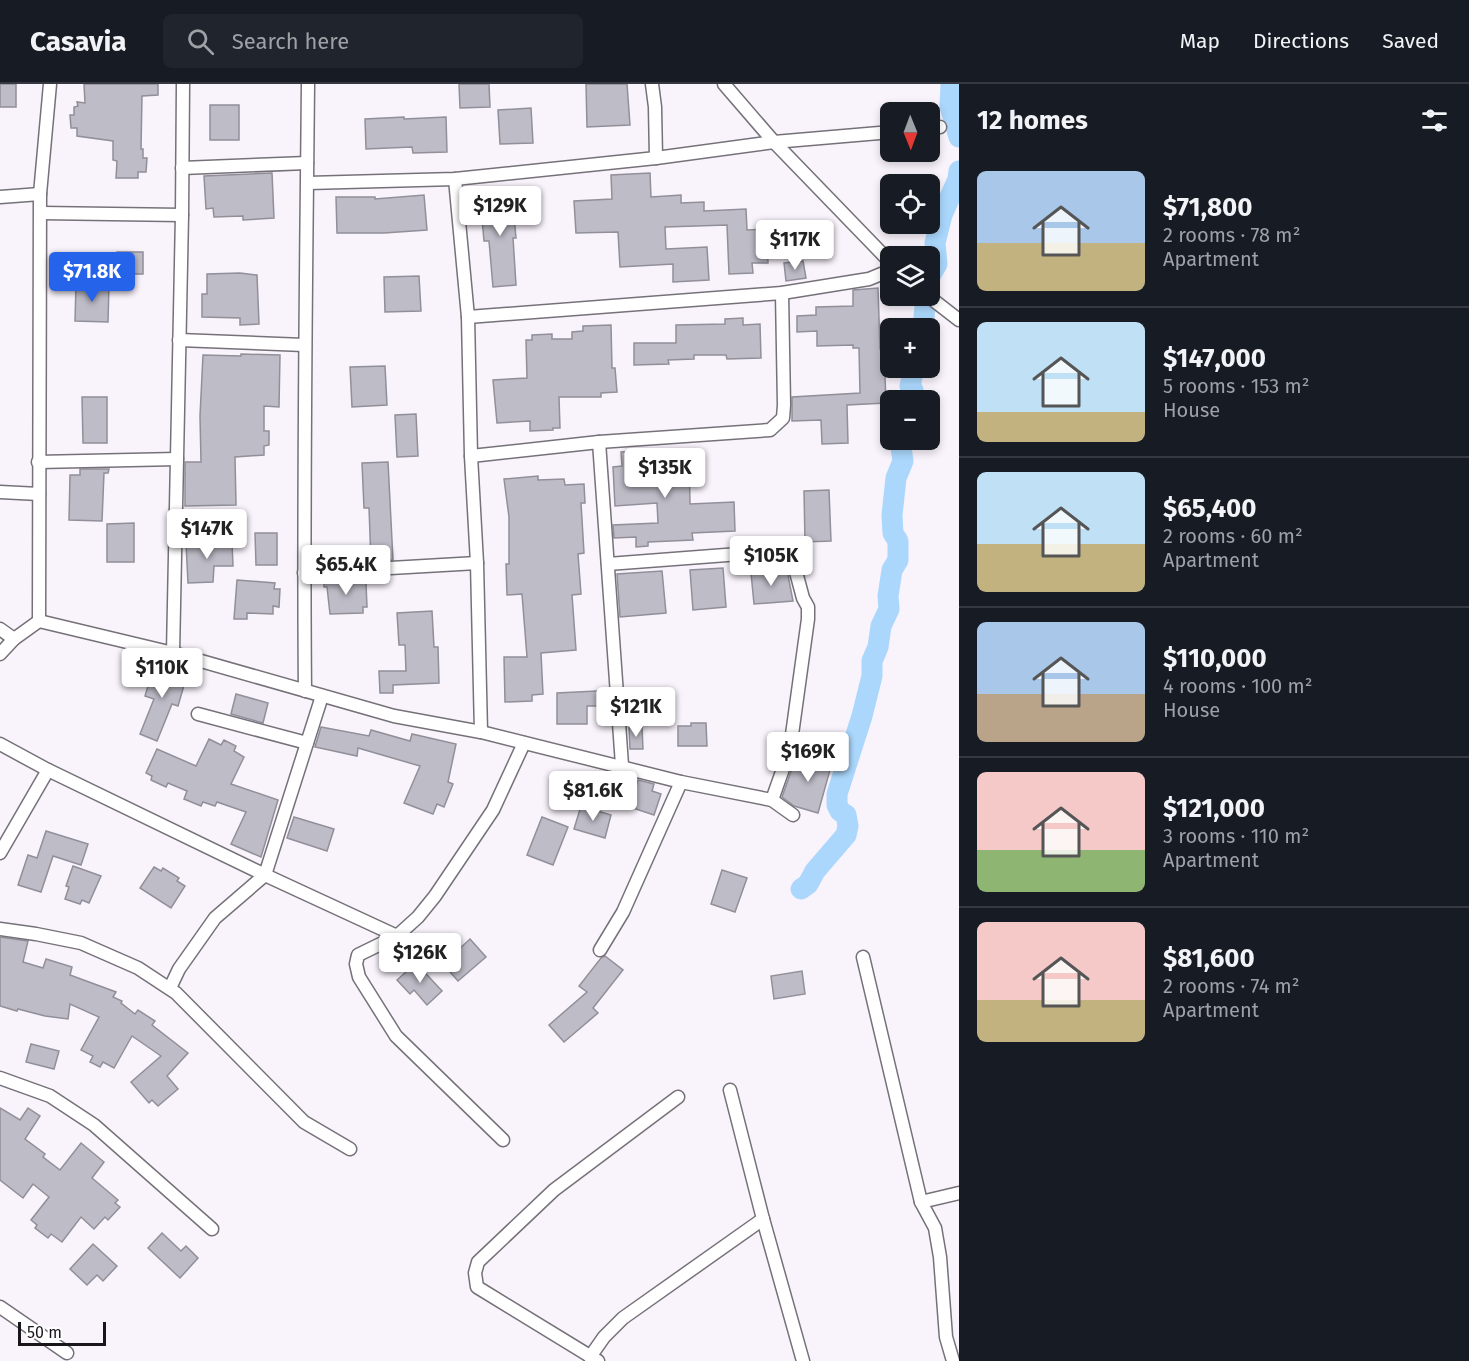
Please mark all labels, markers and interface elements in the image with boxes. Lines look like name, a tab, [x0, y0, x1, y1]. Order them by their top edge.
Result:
search box	[163, 14, 583, 68]
text: Casavia	[30, 25, 127, 58]
icon: search	[184, 25, 217, 58]
text: Search here	[232, 28, 349, 55]
text: Map	[1180, 28, 1220, 54]
text: Directions	[1253, 28, 1349, 54]
text: Saved	[1382, 28, 1439, 54]
north arrow	[880, 102, 940, 162]
map controls	[880, 102, 940, 450]
icon: filters	[1418, 104, 1451, 137]
text: 12 homes	[977, 105, 1088, 136]
button: locate	[880, 174, 940, 234]
pin: $129K	[458, 186, 542, 237]
text: $71,800	[1163, 192, 1252, 223]
text: $129K	[473, 193, 527, 217]
icon: home	[1025, 195, 1097, 267]
pin: $117K	[753, 220, 837, 271]
text: 2 rooms · 78 m²	[1163, 223, 1300, 247]
text: $117K	[770, 227, 820, 251]
button: layers	[880, 246, 940, 306]
text: Apartment	[1163, 247, 1259, 271]
pin: $71.8K	[43, 252, 141, 303]
text: $71.8K	[63, 259, 121, 283]
button: +	[880, 318, 940, 378]
text: $147,000	[1163, 343, 1266, 374]
icon: home	[1025, 346, 1097, 418]
text: 5 rooms · 153 m²	[1163, 374, 1310, 398]
button: −	[880, 390, 940, 450]
text: House	[1163, 398, 1220, 422]
pin: $135K	[623, 448, 707, 499]
text: $135K	[638, 455, 692, 479]
text: $65,400	[1163, 493, 1257, 524]
icon: home	[1025, 496, 1097, 568]
pin: $147K	[165, 509, 249, 560]
text: $147K	[181, 516, 233, 540]
text: 2 rooms · 60 m²	[1163, 524, 1303, 548]
pin: $105K	[729, 536, 813, 587]
text: $105K	[744, 543, 798, 567]
pin: $65.4K	[297, 545, 395, 596]
text: Apartment	[1163, 548, 1259, 572]
text: $65.4K	[315, 552, 377, 576]
text: $110,000	[1163, 643, 1267, 674]
icon: home	[1025, 646, 1097, 718]
pin: $110K	[120, 648, 204, 699]
text: $110K	[136, 655, 188, 679]
text: 4 rooms · 100 m²	[1163, 674, 1313, 698]
pin: $121K	[594, 687, 678, 738]
text: $121K	[610, 694, 662, 718]
text: House	[1163, 698, 1220, 722]
pin: $169K	[766, 732, 850, 783]
text: $169K	[781, 739, 835, 763]
pin: $81.6K	[544, 771, 642, 822]
text: $81.6K	[563, 778, 623, 802]
text: $121,000	[1163, 793, 1265, 824]
icon: home	[1025, 796, 1097, 868]
text: 3 rooms · 110 m²	[1163, 824, 1309, 848]
text: Apartment	[1163, 848, 1259, 872]
pin: $126K	[378, 933, 462, 984]
text: $126K	[393, 940, 447, 964]
text: $81,600	[1163, 943, 1255, 974]
icon: home	[1025, 946, 1097, 1018]
text: 2 rooms · 74 m²	[1163, 974, 1300, 998]
text: Apartment	[1163, 998, 1259, 1022]
scale bar	[18, 1319, 106, 1346]
text: 50 m	[27, 1323, 62, 1342]

